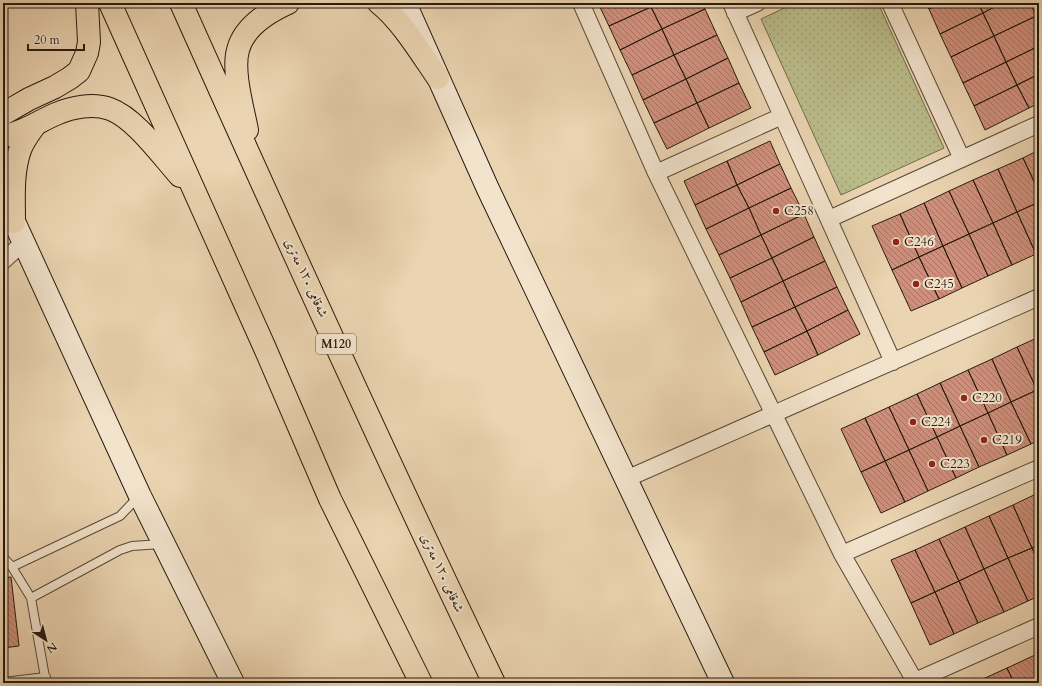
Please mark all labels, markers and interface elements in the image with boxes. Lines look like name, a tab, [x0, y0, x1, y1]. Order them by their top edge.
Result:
scale bar	[28, 26, 84, 52]
text: 20 m	[34, 32, 61, 48]
place label: C258	[784, 202, 814, 220]
marker: C258	[771, 206, 781, 216]
place label: C246	[904, 233, 934, 251]
street label: شەقامی ١٢٠ مەتری	[280, 236, 332, 320]
marker: C246	[891, 237, 901, 247]
place label: C245	[924, 275, 954, 293]
marker: C245	[911, 279, 921, 289]
road number: M120	[316, 334, 356, 354]
place label: C220	[972, 389, 1002, 407]
marker: C220	[959, 393, 969, 403]
place label: C224	[921, 413, 951, 431]
marker: C224	[908, 417, 918, 427]
place label: C219	[992, 431, 1022, 449]
marker: C219	[979, 435, 989, 445]
place label: C223	[940, 455, 970, 473]
marker: C223	[927, 459, 937, 469]
street label: شەقامی ١٢٠ مەتری	[416, 531, 468, 615]
north arrow	[26, 620, 66, 660]
text: N	[43, 639, 60, 657]

